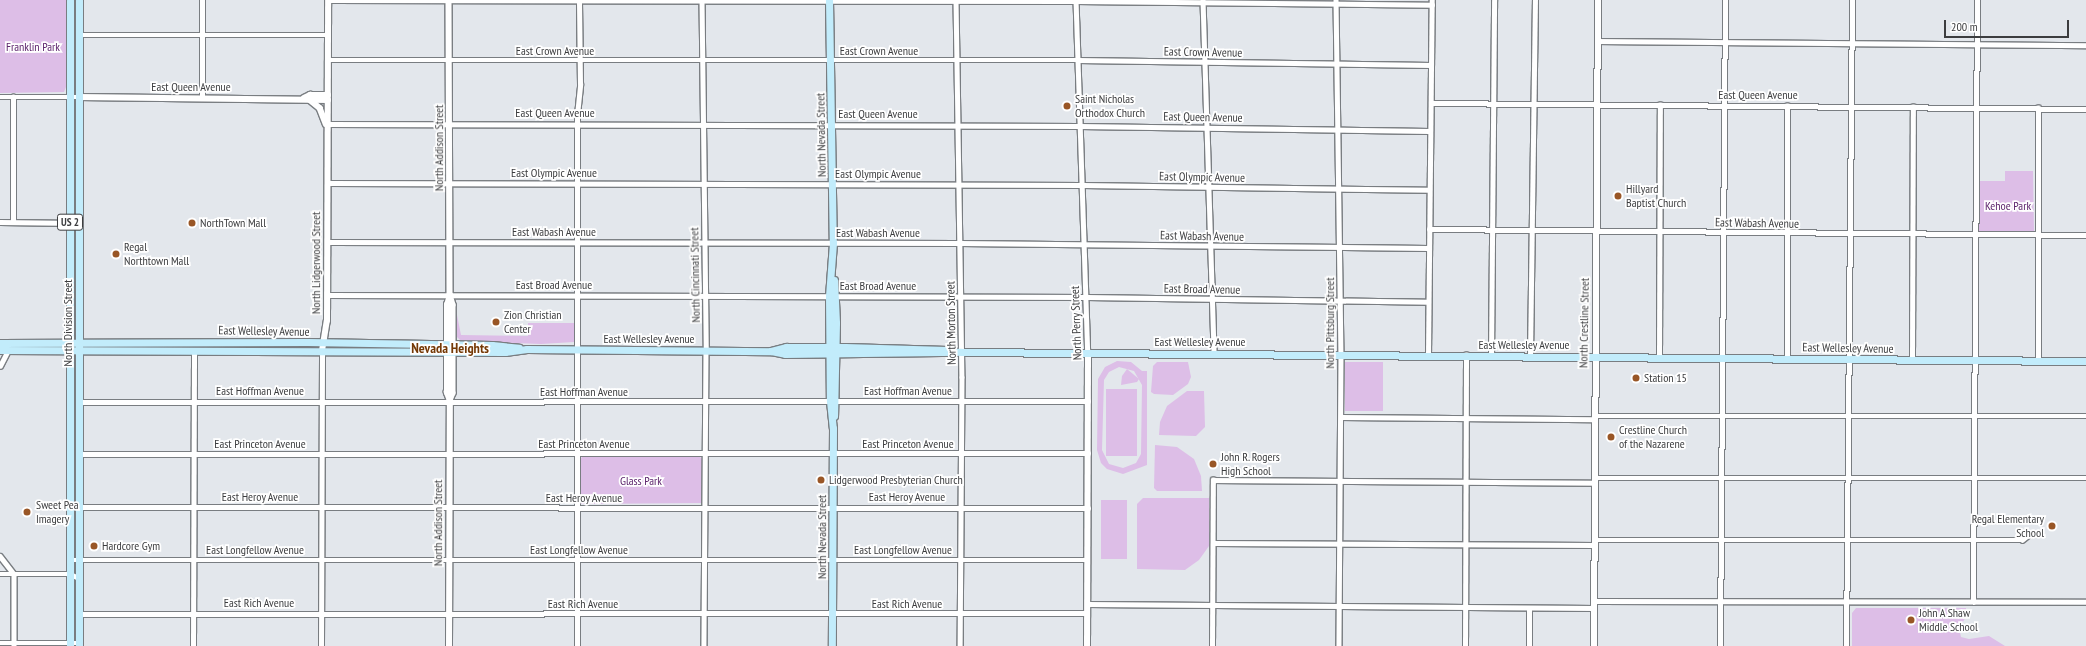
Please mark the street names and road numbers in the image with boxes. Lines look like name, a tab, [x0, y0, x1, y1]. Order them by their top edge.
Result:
street label: East Crown Avenue	[516, 44, 594, 58]
street label: East Crown Avenue	[840, 44, 918, 58]
street label: East Crown Avenue	[1163, 44, 1243, 60]
street label: East Queen Avenue	[151, 80, 231, 94]
street label: East Queen Avenue	[1718, 88, 1798, 102]
street label: North Nevada Street	[813, 93, 829, 177]
street label: North Addison Street	[432, 105, 446, 191]
street label: East Queen Avenue	[515, 106, 595, 120]
street label: East Queen Avenue	[838, 107, 918, 121]
street label: East Queen Avenue	[1163, 109, 1243, 125]
street label: East Olympic Avenue	[511, 166, 597, 180]
street label: East Olympic Avenue	[835, 167, 921, 181]
street label: East Olympic Avenue	[1159, 169, 1245, 185]
street label: North Lidgerwood Street	[309, 212, 323, 314]
road number: US 2	[56, 213, 84, 231]
street label: East Wabash Avenue	[1715, 215, 1799, 231]
street label: East Wabash Avenue	[512, 225, 596, 239]
street label: East Wabash Avenue	[836, 226, 920, 240]
street label: North Cincinnati Street	[687, 227, 703, 323]
street label: East Wabash Avenue	[1160, 228, 1244, 244]
street label: North Pittsburg Street	[1323, 277, 1337, 369]
street label: East Broad Avenue	[516, 278, 592, 292]
street label: North Crestline Street	[1576, 278, 1592, 368]
street label: East Broad Avenue	[840, 279, 916, 293]
street label: North Division Street	[61, 280, 75, 366]
street label: North Morton Street	[943, 281, 959, 365]
street label: East Broad Avenue	[1163, 281, 1241, 297]
street label: North Perry Street	[1067, 285, 1085, 361]
street label: East Wellesley Avenue	[218, 323, 310, 339]
street label: East Wellesley Avenue	[603, 332, 695, 346]
street label: East Wellesley Avenue	[1154, 335, 1246, 349]
street label: East Wellesley Avenue	[1478, 338, 1570, 352]
street label: East Wellesley Avenue	[1802, 340, 1894, 356]
street label: East Hoffman Avenue	[216, 384, 304, 398]
street label: East Hoffman Avenue	[864, 384, 952, 398]
street label: East Hoffman Avenue	[540, 385, 628, 399]
street label: East Princeton Avenue	[214, 437, 306, 451]
street label: East Princeton Avenue	[538, 437, 630, 451]
street label: East Princeton Avenue	[862, 437, 954, 451]
street label: North Addison Street	[431, 480, 445, 566]
street label: East Heroy Avenue	[222, 490, 298, 504]
street label: East Heroy Avenue	[869, 490, 945, 504]
street label: East Heroy Avenue	[546, 491, 622, 505]
street label: North Nevada Street	[815, 495, 829, 579]
street label: East Longfellow Avenue	[206, 543, 304, 557]
street label: East Longfellow Avenue	[530, 543, 628, 557]
street label: East Longfellow Avenue	[854, 543, 952, 557]
street label: East Rich Avenue	[224, 596, 294, 610]
street label: East Rich Avenue	[548, 597, 618, 611]
street label: East Rich Avenue	[872, 597, 942, 611]

